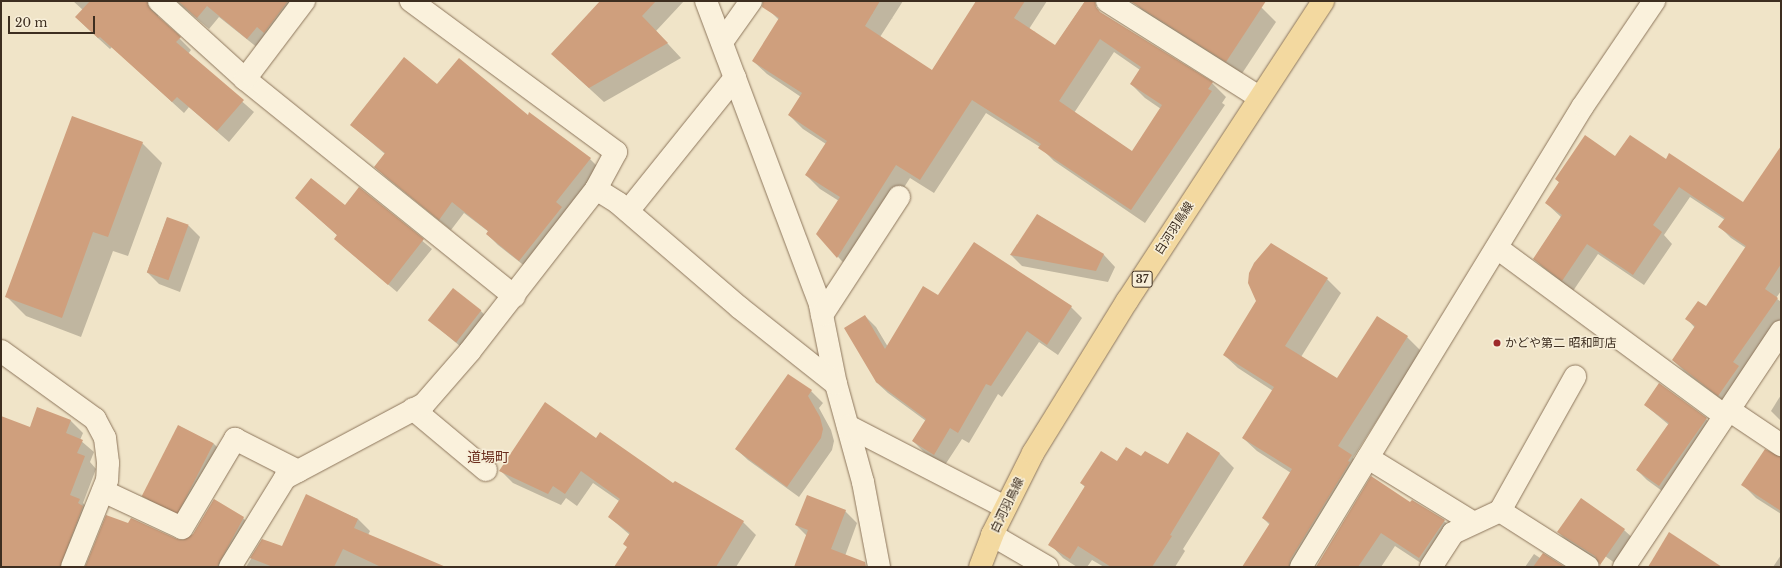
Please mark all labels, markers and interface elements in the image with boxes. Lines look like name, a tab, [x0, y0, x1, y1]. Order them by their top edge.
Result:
scale bar	[10, 8, 97, 34]
text: 20 m	[15, 15, 47, 30]
street label: 白河羽鳥線	[1152, 199, 1196, 257]
road number: 37	[1131, 270, 1153, 288]
place label: かどや第二 昭和町店	[1505, 336, 1616, 350]
marker: かどや第二 昭和町店	[1492, 338, 1502, 348]
district label: 道場町	[467, 449, 509, 465]
street label: 白河羽鳥線	[987, 475, 1027, 535]

